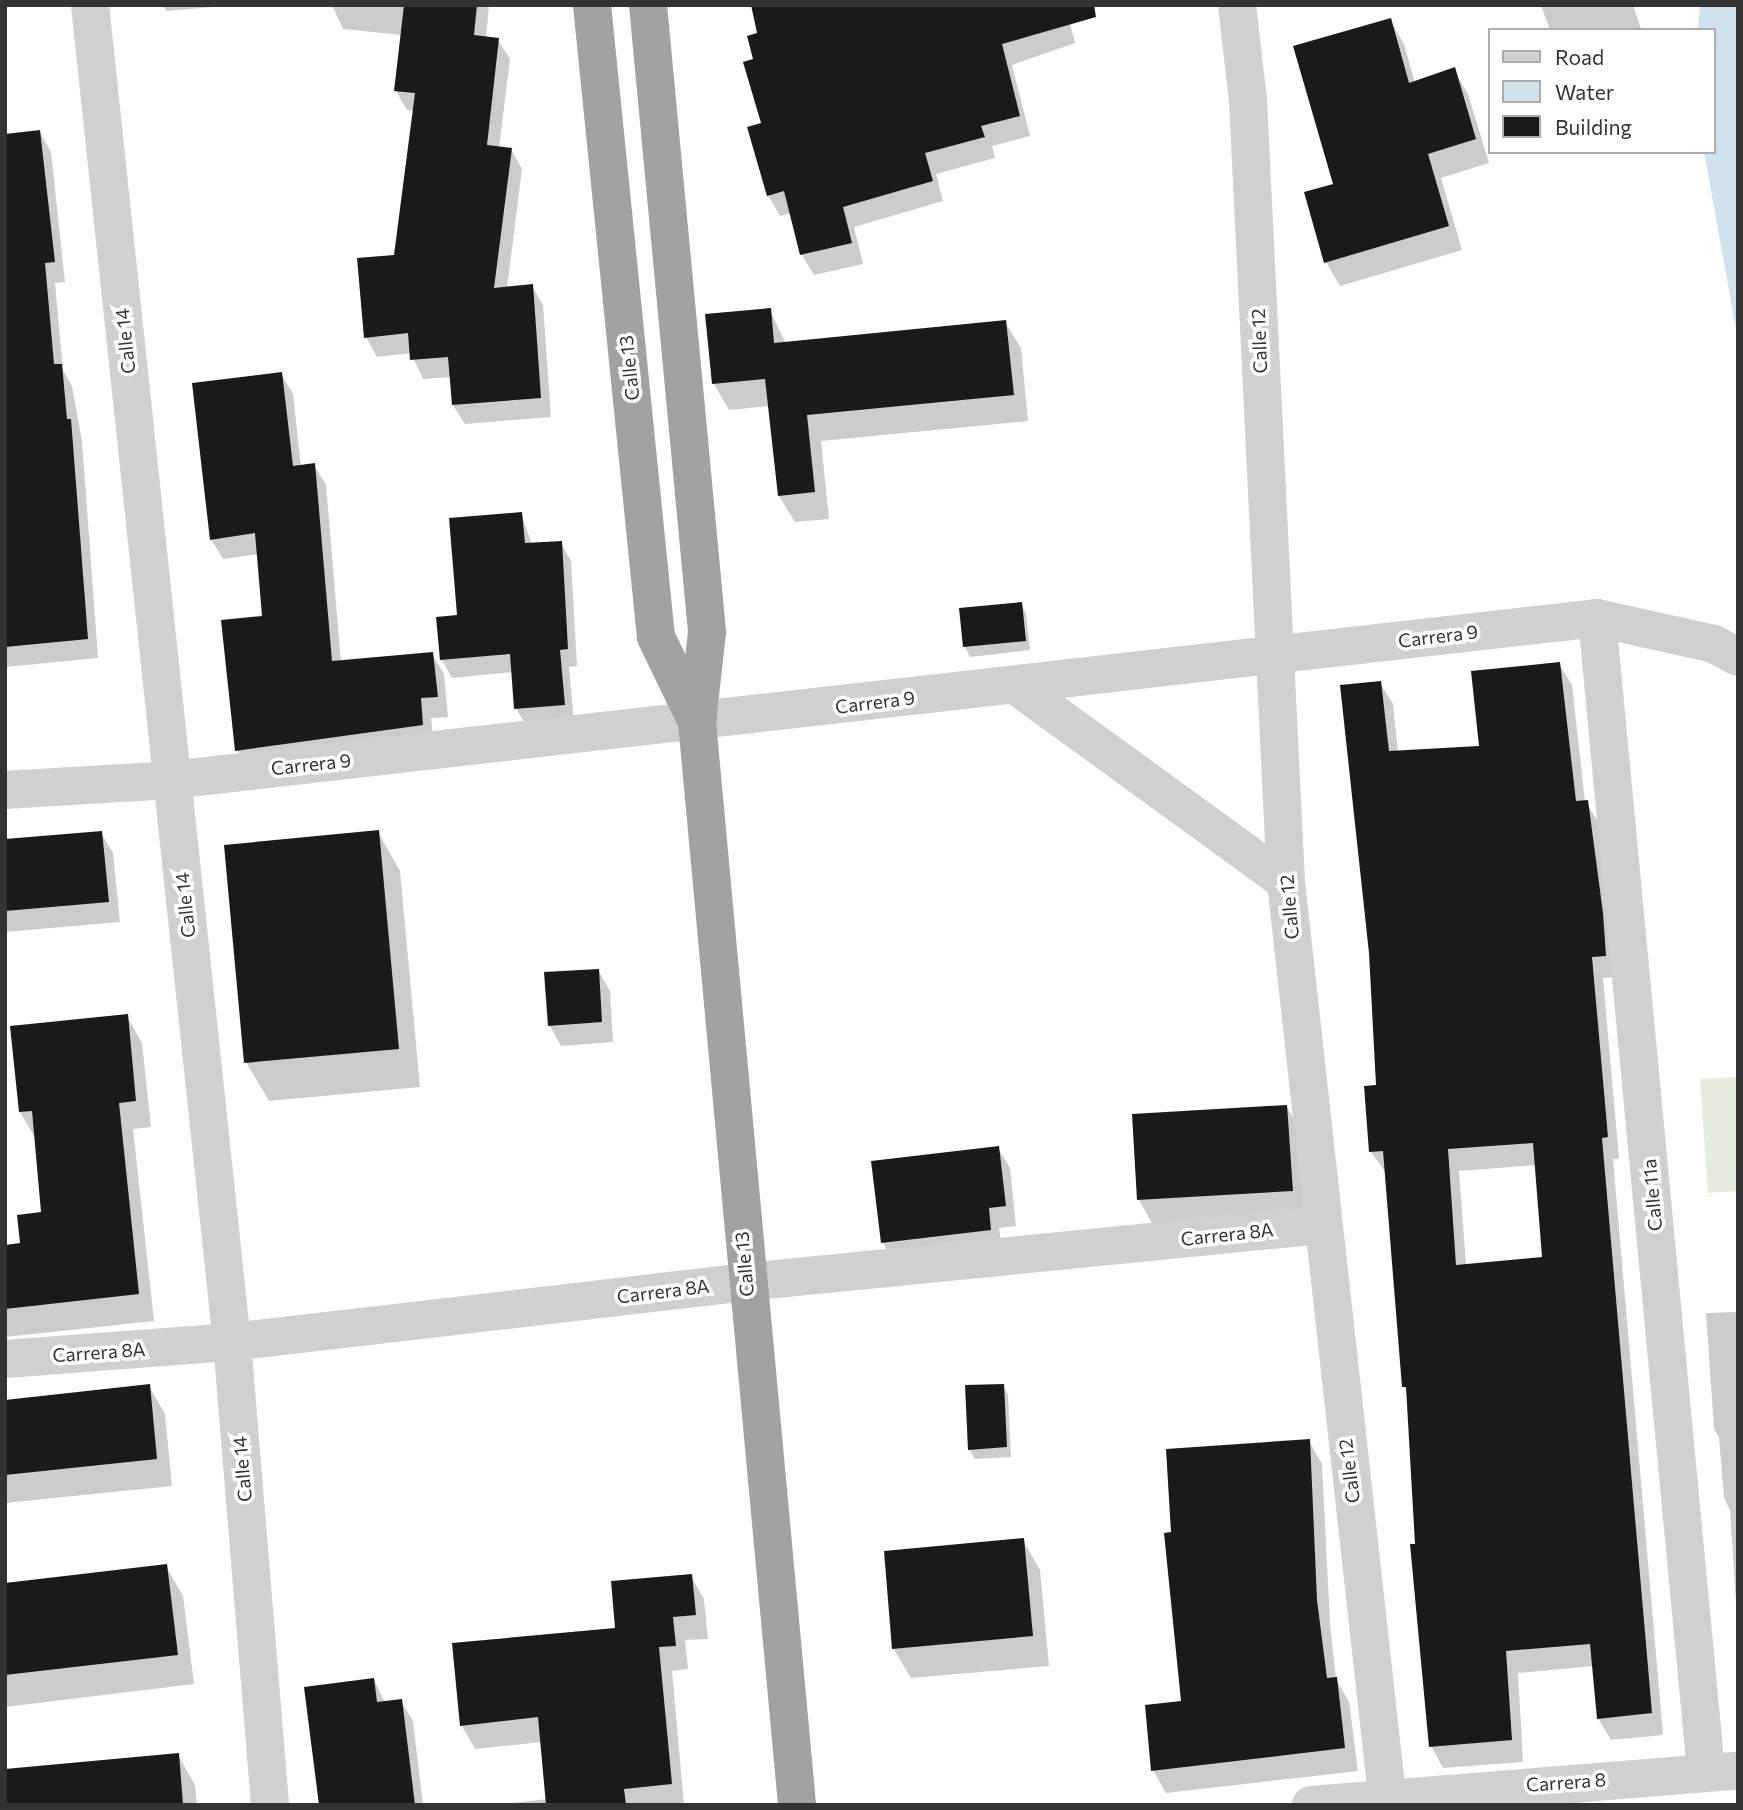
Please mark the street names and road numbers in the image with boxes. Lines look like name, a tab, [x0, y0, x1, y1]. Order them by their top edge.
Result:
street label: Calle 14	[110, 307, 140, 375]
street label: Calle 12	[1246, 308, 1272, 374]
street label: Calle 13	[614, 334, 644, 402]
street label: Carrera 9	[1397, 620, 1479, 652]
street label: Carrera 9	[834, 686, 916, 718]
street label: Carrera 9	[270, 748, 352, 780]
street label: Calle 14	[170, 871, 200, 939]
street label: Calle 12	[1275, 874, 1303, 940]
street label: Calle 11a	[1637, 1158, 1667, 1232]
street label: Carrera 8A	[1180, 1218, 1274, 1250]
street label: Calle 13	[730, 1231, 758, 1297]
street label: Carrera 8A	[615, 1274, 711, 1308]
street label: Carrera 8A	[52, 1337, 146, 1367]
street label: Calle 14	[228, 1435, 256, 1503]
street label: Calle 12	[1334, 1437, 1364, 1505]
street label: Carrera 8	[1525, 1768, 1607, 1796]

